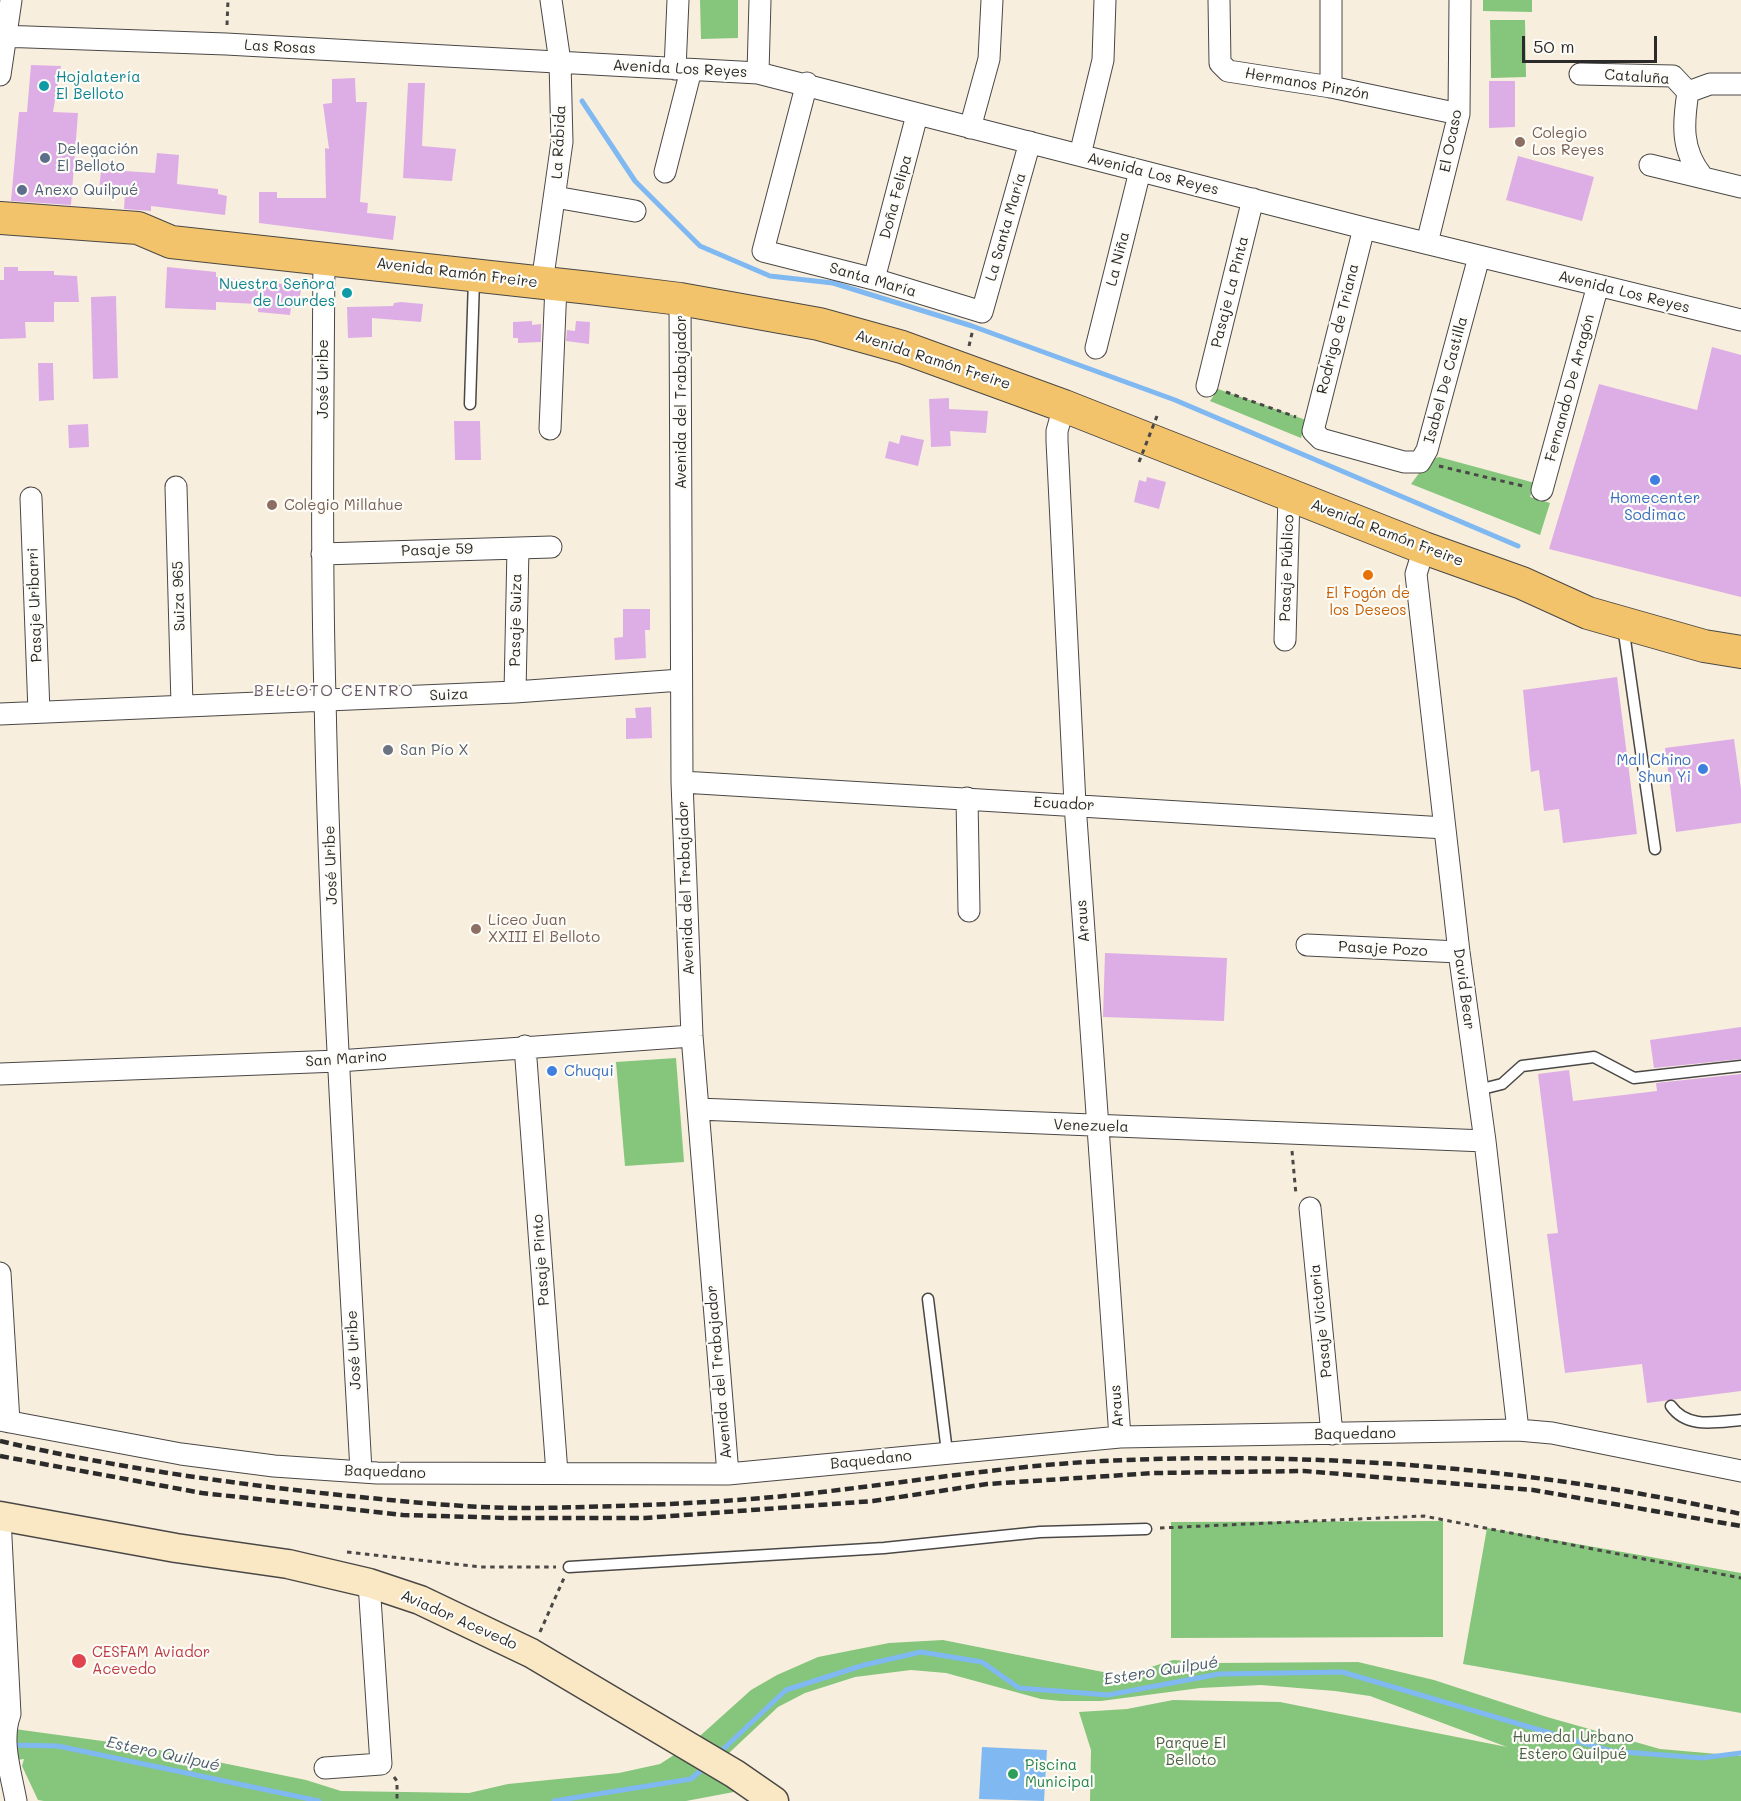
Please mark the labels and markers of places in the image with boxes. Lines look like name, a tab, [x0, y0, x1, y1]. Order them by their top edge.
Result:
place label: Hojalatería El Belloto	[56, 68, 141, 103]
marker: Hojalatería El Belloto	[37, 79, 51, 93]
place label: Colegio Los Reyes	[1532, 124, 1604, 159]
marker: Colegio Los Reyes	[1513, 135, 1527, 149]
place label: Delegación El Belloto	[57, 140, 138, 175]
marker: Delegación El Belloto	[38, 151, 52, 165]
place label: Anexo Quilpué	[34, 181, 138, 199]
marker: Anexo Quilpué	[15, 183, 29, 197]
place label: Nuestra Señora de Lourdes	[219, 275, 335, 310]
marker: Nuestra Señora de Lourdes	[340, 286, 354, 300]
marker: Homecenter Sodimac	[1648, 473, 1662, 487]
place label: Homecenter Sodimac	[1610, 489, 1700, 524]
place label: Colegio Millahue	[284, 496, 403, 514]
marker: Colegio Millahue	[265, 498, 279, 512]
marker: El Fogón de los Deseos	[1361, 568, 1375, 582]
place label: El Fogón de los Deseos	[1326, 584, 1410, 619]
place label: San Pío X	[400, 741, 468, 759]
marker: San Pío X	[381, 743, 395, 757]
place label: Mall Chino Shun Yi	[1616, 751, 1691, 786]
marker: Mall Chino Shun Yi	[1696, 762, 1710, 776]
place label: Liceo Juan XXIII El Belloto	[488, 911, 600, 946]
marker: Liceo Juan XXIII El Belloto	[469, 922, 483, 936]
place label: Chuqui	[564, 1062, 614, 1080]
marker: Chuqui	[545, 1064, 559, 1078]
place label: CESFAM Aviador Acevedo	[92, 1643, 210, 1678]
marker: CESFAM Aviador Acevedo	[70, 1652, 88, 1670]
place label: Piscina Municipal	[1025, 1756, 1094, 1791]
marker: Piscina Municipal	[1006, 1767, 1020, 1781]

